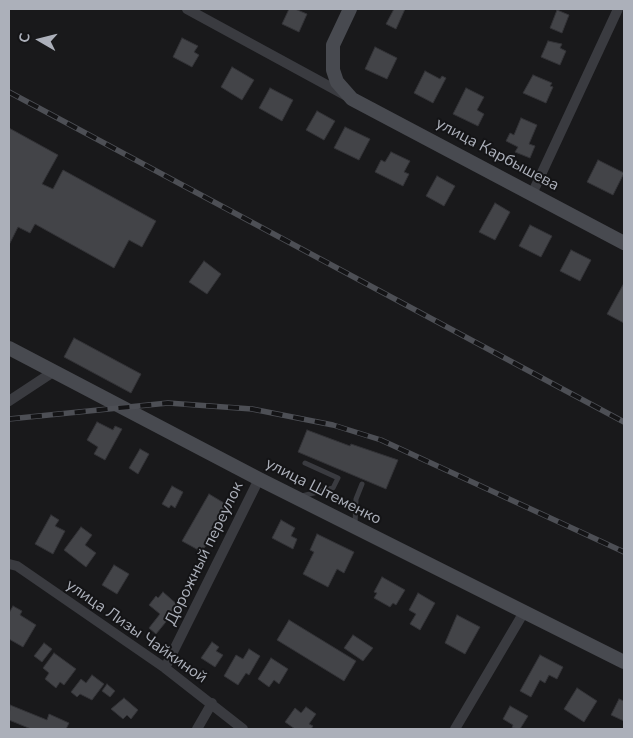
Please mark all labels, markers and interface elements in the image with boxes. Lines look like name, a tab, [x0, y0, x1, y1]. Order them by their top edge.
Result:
north arrow	[15, 15, 65, 65]
text: С	[15, 32, 35, 44]
street label: улица Карбышева	[432, 114, 562, 196]
street label: улица Штеменко	[262, 455, 384, 529]
street label: Дорожный переулок	[162, 479, 248, 629]
street label: улица Лизы Чайкиной	[62, 576, 210, 688]

